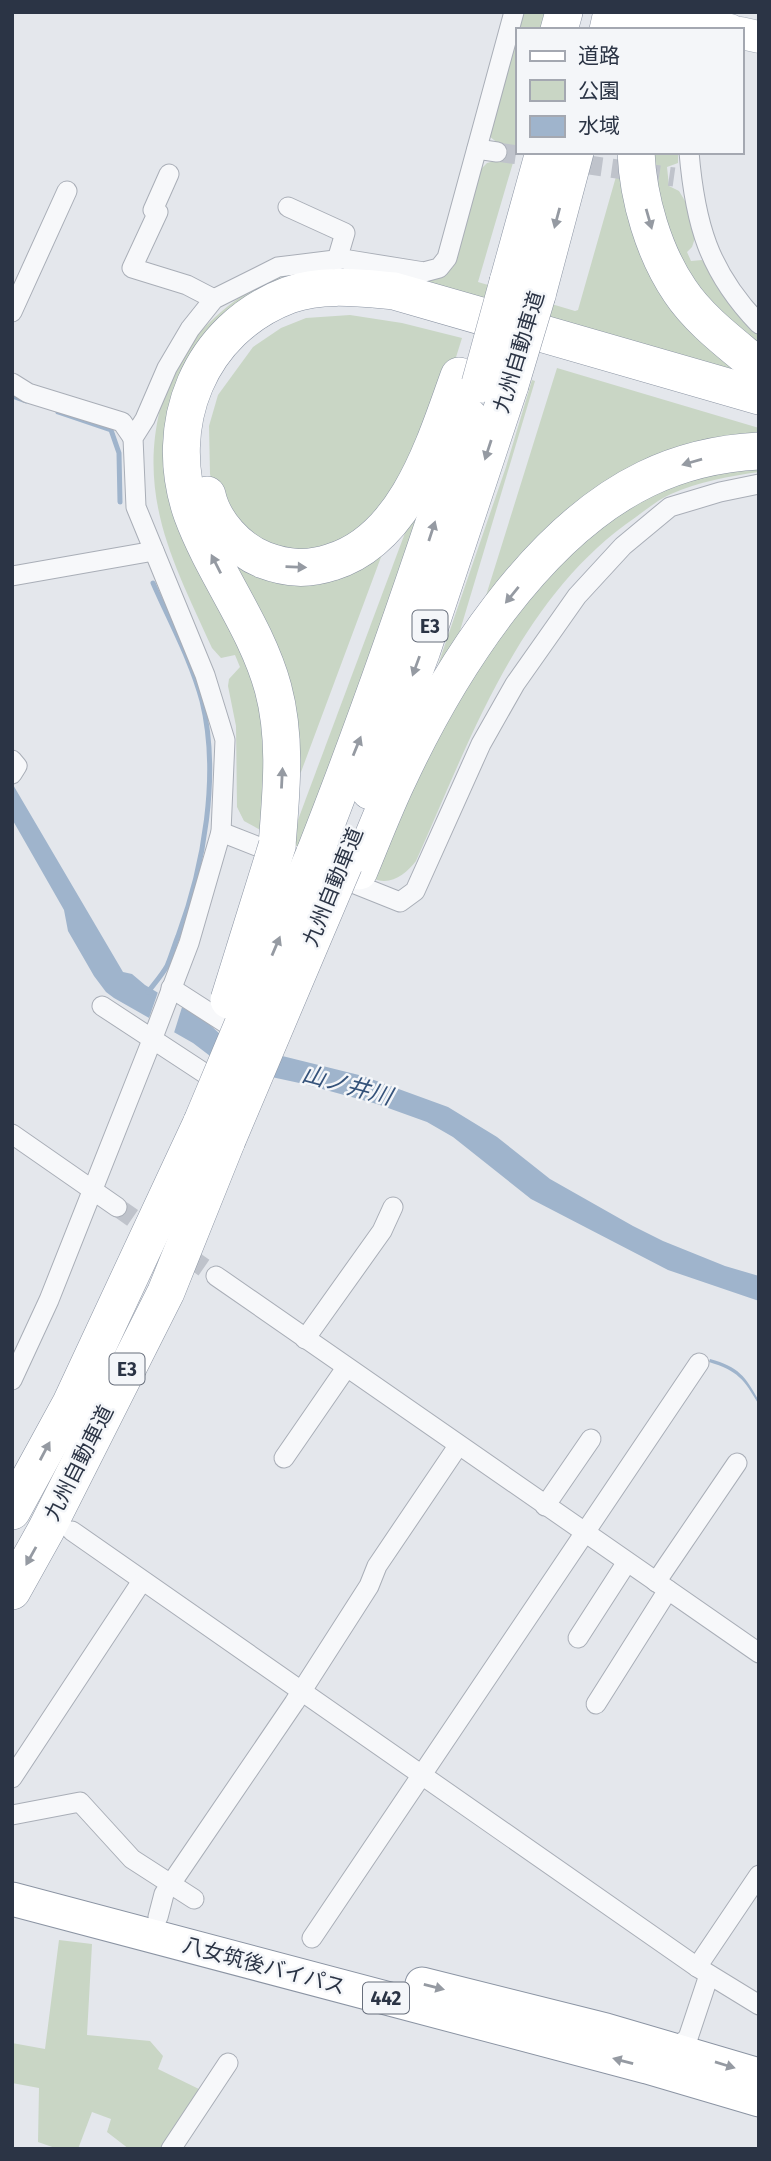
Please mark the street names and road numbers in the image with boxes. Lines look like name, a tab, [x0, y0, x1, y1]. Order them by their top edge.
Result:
street label: 九州自動車道	[488, 288, 550, 416]
road number: E3	[412, 610, 448, 642]
street label: 九州自動車道	[297, 824, 369, 950]
road number: E3	[110, 1354, 144, 1385]
street label: 九州自動車道	[39, 1401, 119, 1525]
street label: 八女筑後バイパス	[180, 1932, 348, 2000]
road number: 442	[363, 1982, 409, 2014]

